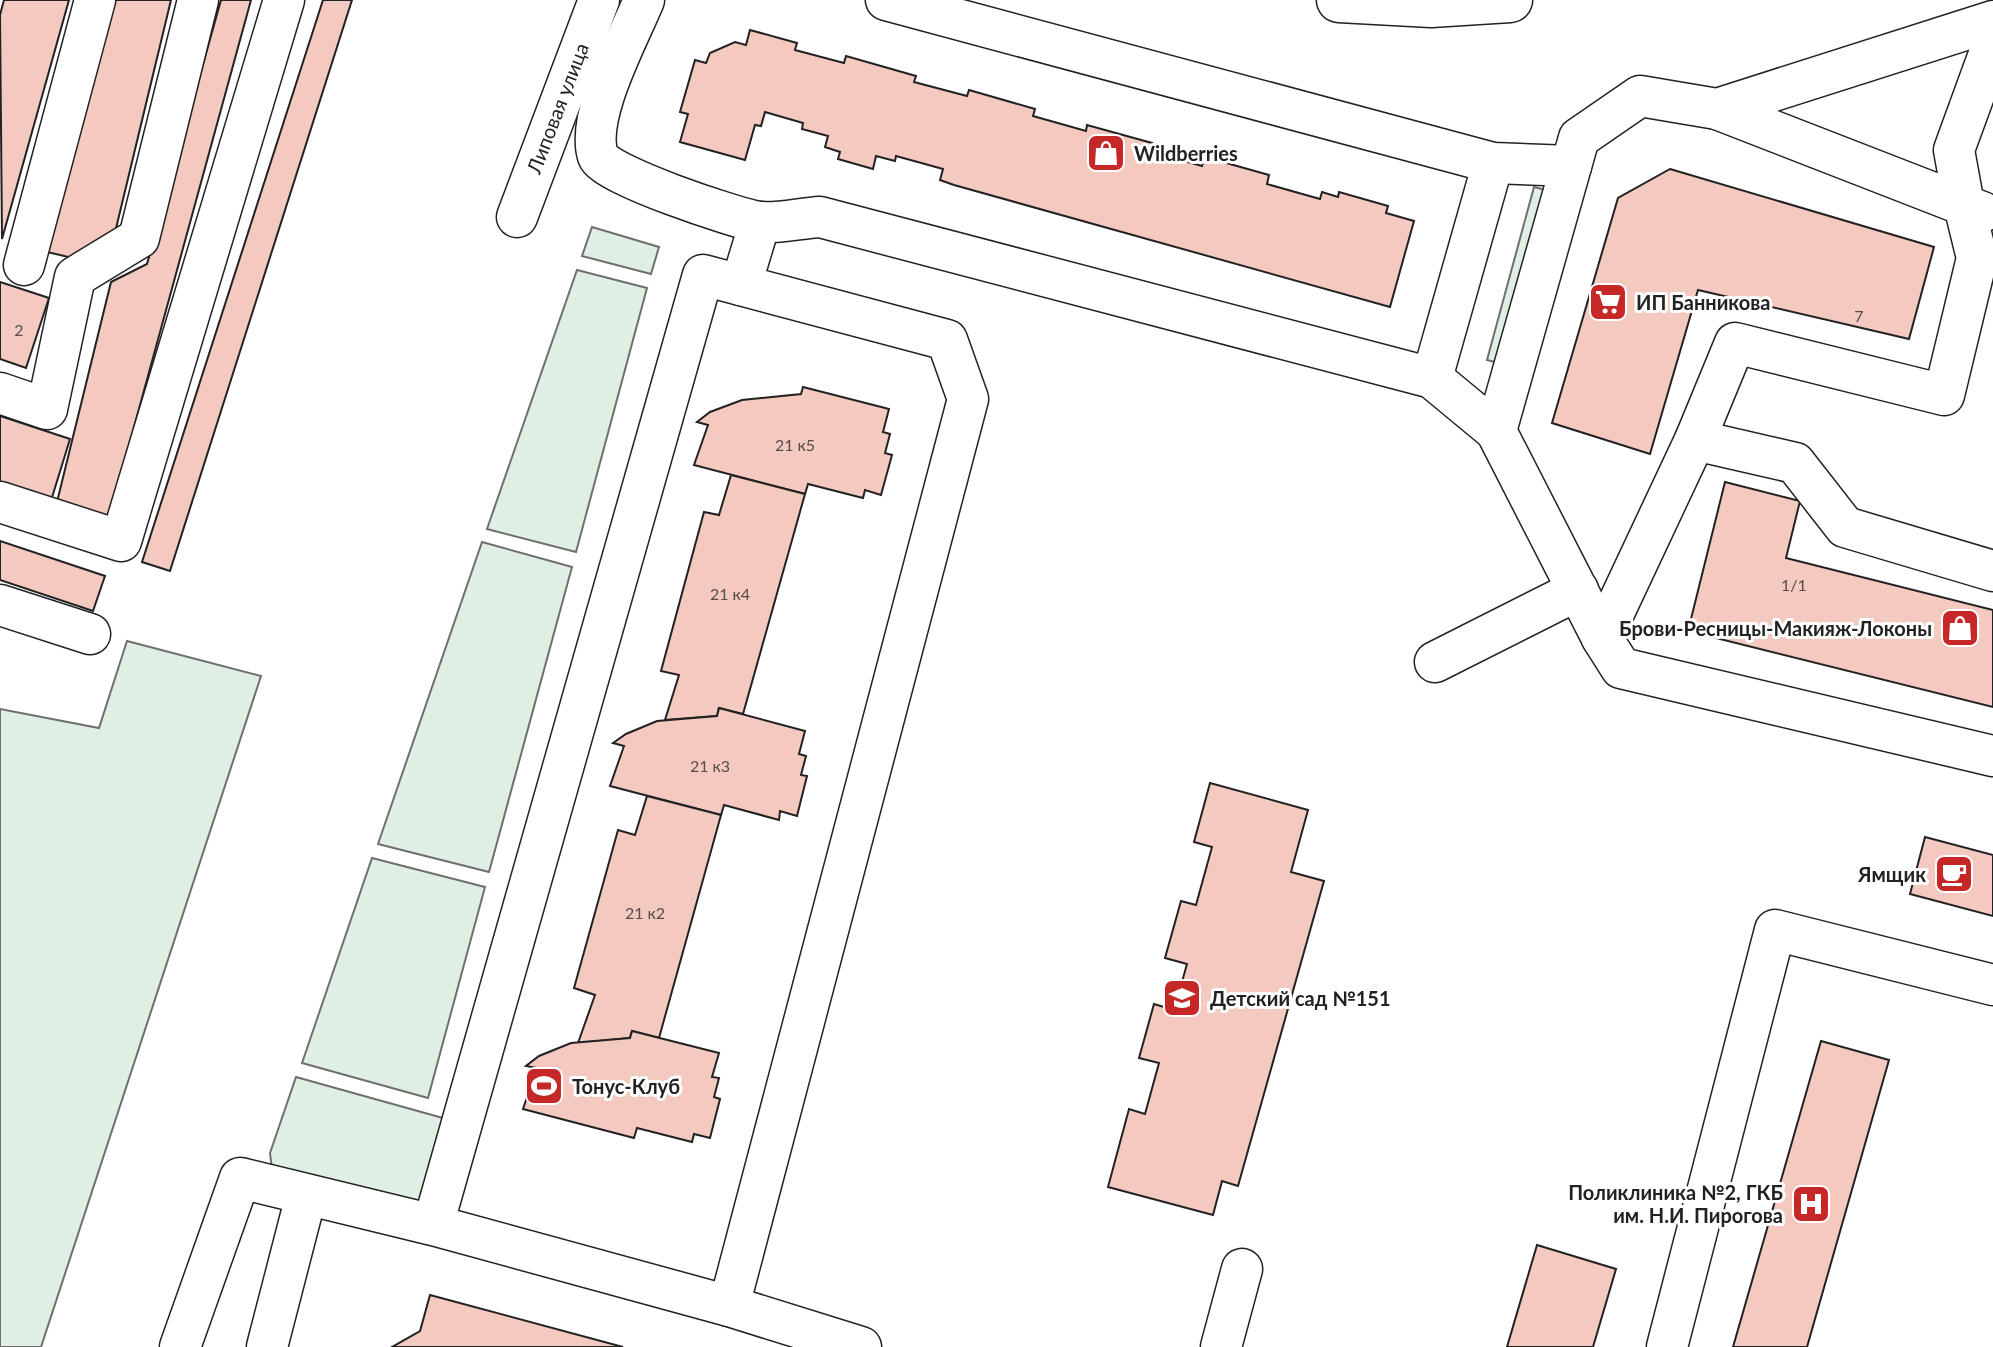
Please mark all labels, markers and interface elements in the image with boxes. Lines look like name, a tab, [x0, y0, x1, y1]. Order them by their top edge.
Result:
street label: Липовая улица	[521, 39, 593, 178]
shop icon: Wildberries	[1085, 132, 1127, 174]
place label: Wildberries	[1134, 141, 1238, 165]
supermarket icon: ИП Банникова	[1587, 281, 1629, 323]
place label: ИП Банникова	[1636, 290, 1771, 314]
house number: 7	[1854, 306, 1864, 325]
house number: 2	[14, 320, 24, 339]
house number: 21 к5	[775, 435, 815, 454]
house number: 1/1	[1781, 575, 1807, 594]
house number: 21 к4	[710, 584, 750, 603]
shop icon: Брови-Ресницы-Макияж-Локоны	[1939, 607, 1981, 649]
place label: Брови-Ресницы-Макияж-Локоны	[1619, 616, 1932, 640]
house number: 21 к3	[690, 756, 730, 775]
cafe icon: Ямщик	[1933, 853, 1975, 895]
place label: Ямщик	[1857, 862, 1926, 886]
house number: 21 к2	[625, 903, 665, 922]
school or university icon: Детский сад №151	[1161, 977, 1203, 1019]
place label: Детский сад №151	[1210, 986, 1391, 1010]
sports icon: Тонус-Клуб	[523, 1065, 565, 1107]
place label: Тонус-Клуб	[572, 1074, 680, 1098]
place label: Поликлиника №2, ГКБ им. Н.И. Пирогова	[1568, 1180, 1783, 1227]
hospital icon: Поликлиника №2, ГКБ им. Н.И. Пирогова	[1790, 1183, 1832, 1225]

